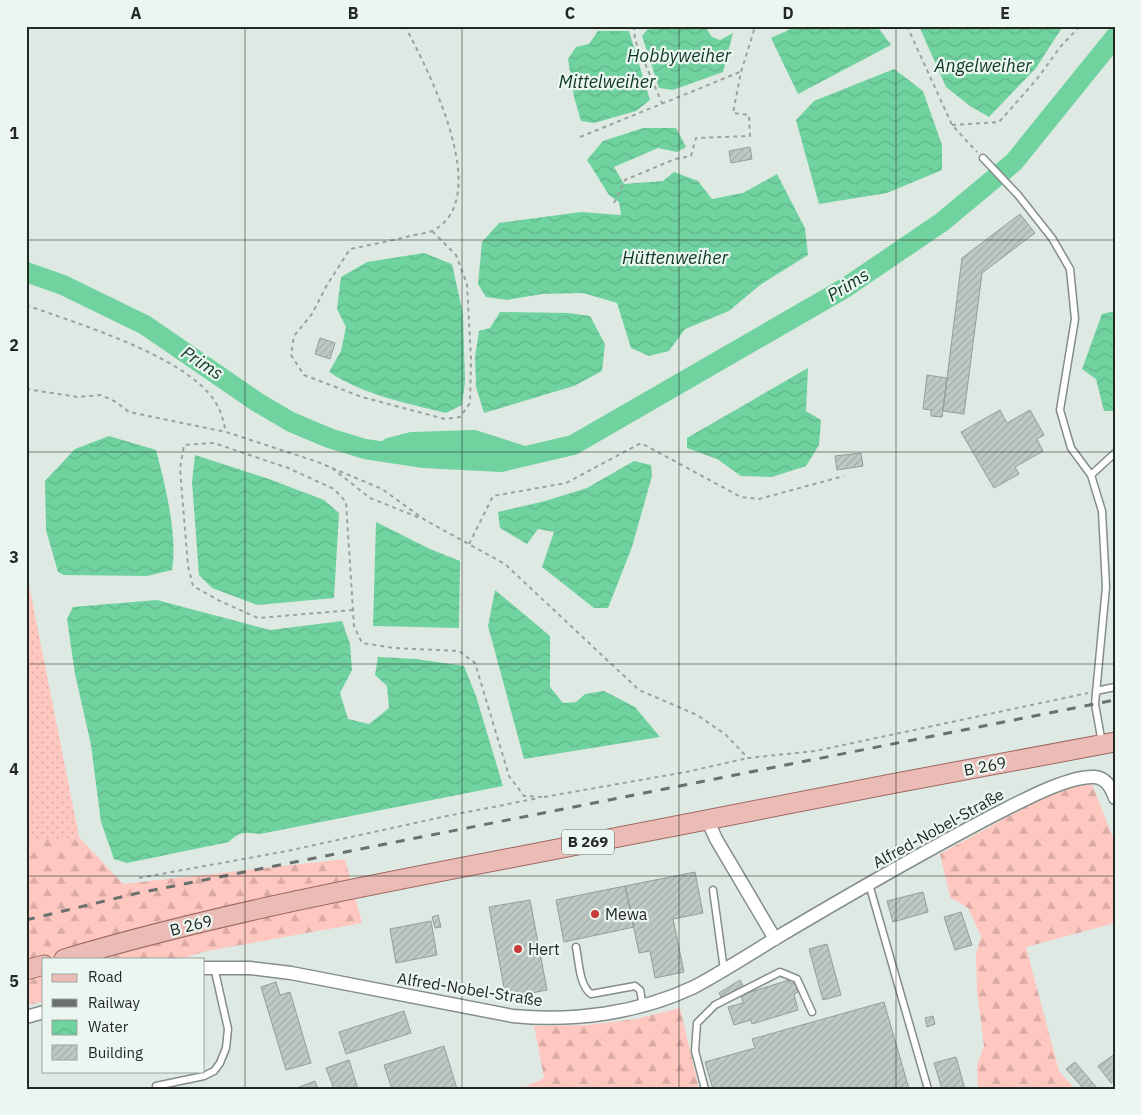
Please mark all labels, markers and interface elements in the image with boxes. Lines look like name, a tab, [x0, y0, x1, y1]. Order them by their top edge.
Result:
text: A	[131, 3, 142, 23]
text: B	[348, 3, 359, 23]
text: C	[565, 3, 575, 23]
text: D	[782, 3, 794, 23]
text: E	[1000, 3, 1010, 23]
water label: Hobbyweiher	[627, 44, 731, 67]
water label: Angelweiher	[933, 54, 1032, 77]
water label: Mittelweiher	[558, 70, 656, 93]
text: 1	[9, 123, 19, 143]
water label: Hüttenweiher	[622, 246, 728, 269]
water label: Prims	[822, 263, 873, 306]
text: 2	[9, 335, 19, 355]
water label: Prims	[177, 341, 228, 385]
text: 3	[9, 547, 19, 567]
street label: B 269	[962, 752, 1008, 780]
text: 4	[9, 759, 19, 779]
street label: Alfred-Nobel-Straße	[869, 784, 1007, 872]
road number: B 269	[562, 830, 614, 854]
place label: Mewa	[605, 904, 648, 924]
marker: Mewa	[589, 908, 601, 920]
street label: B 269	[168, 910, 214, 940]
place label: Hert	[528, 939, 560, 959]
marker: Hert	[512, 943, 524, 955]
legend	[42, 958, 205, 1072]
text: Road	[88, 967, 123, 986]
street label: Alfred-Nobel-Straße	[396, 968, 544, 1010]
text: 5	[9, 971, 19, 991]
text: Railway	[88, 993, 141, 1012]
text: Water	[88, 1017, 129, 1036]
text: Building	[88, 1043, 143, 1062]

